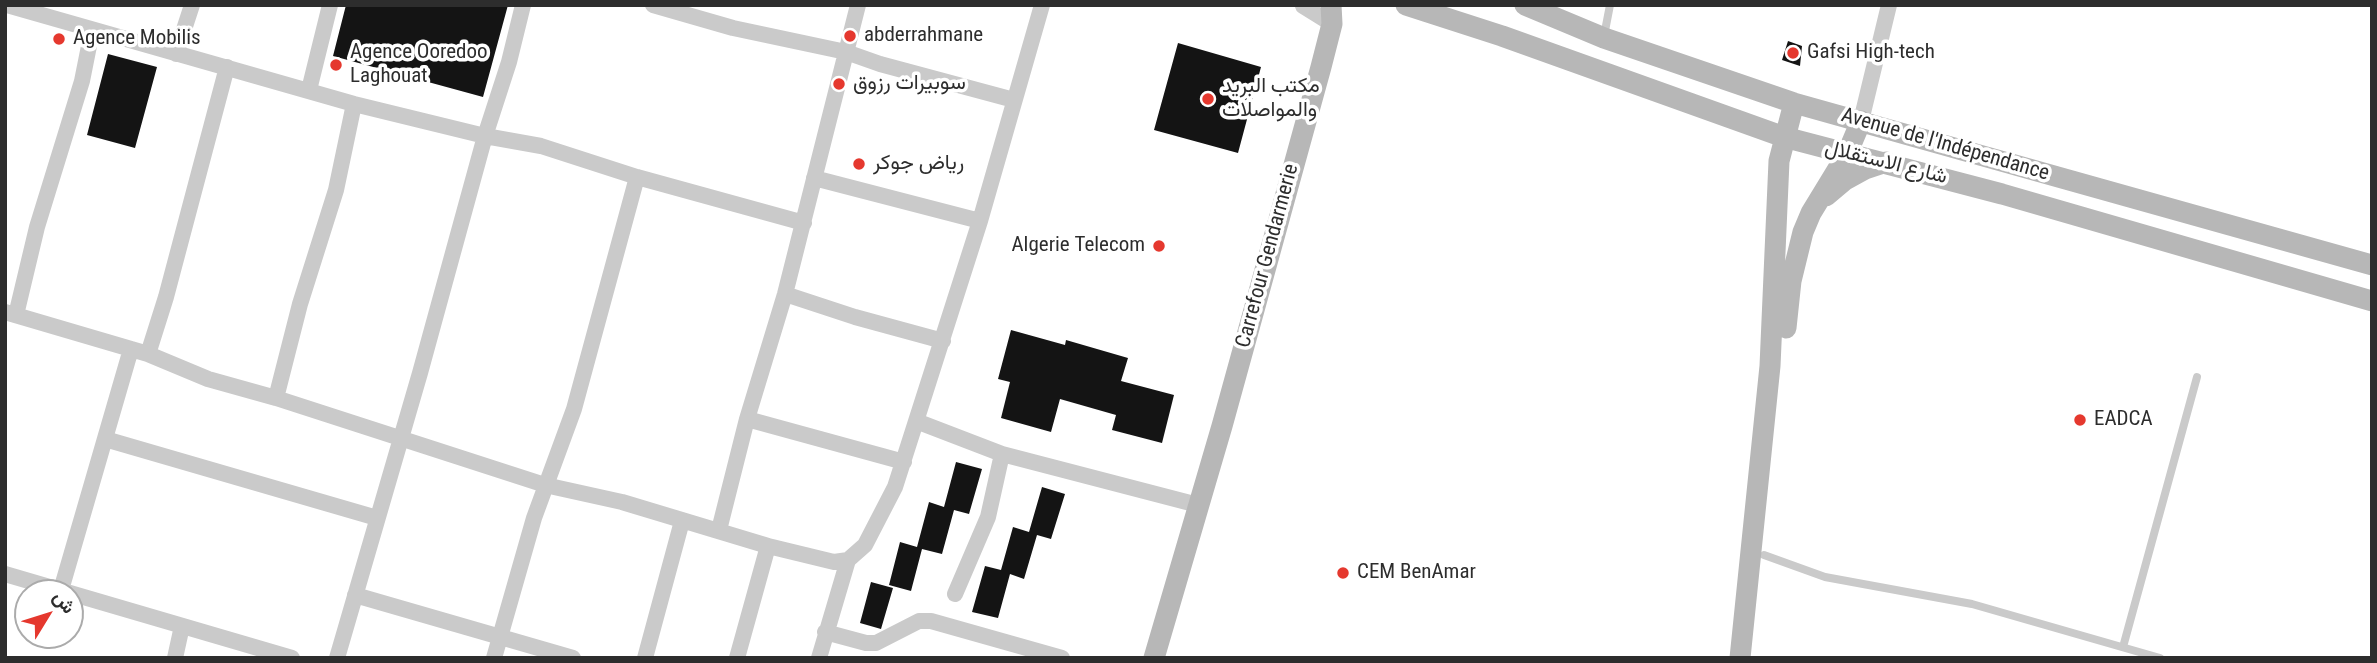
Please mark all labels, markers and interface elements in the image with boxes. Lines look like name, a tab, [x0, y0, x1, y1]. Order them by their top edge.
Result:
place label: abderrahmane	[864, 23, 983, 49]
place label: Agence Mobilis	[73, 26, 201, 52]
marker: abderrahmane	[842, 28, 858, 44]
marker: Agence Mobilis	[51, 31, 67, 47]
place label: Agence Ooredoo Laghouat	[350, 40, 488, 90]
place label: Gafsi High-tech	[1807, 40, 1935, 66]
marker: Gafsi High-tech	[1785, 45, 1801, 61]
marker: Agence Ooredoo Laghouat	[328, 57, 344, 73]
place label: سوبيرات رزوق	[853, 71, 966, 97]
place label: مكتب البريد والمواصلات	[1222, 74, 1320, 124]
marker: سوبيرات رزوق	[831, 76, 847, 92]
marker: مكتب البريد والمواصلات	[1200, 91, 1216, 107]
street label: Avenue de l'Indépendance	[1838, 103, 2052, 187]
street label: شارع الاستقلال	[1822, 136, 1950, 190]
place label: رياض جوكر	[873, 151, 964, 177]
marker: رياض جوكر	[851, 156, 867, 172]
street label: Carrefour Gendarmerie	[1231, 161, 1305, 351]
place label: Algerie Telecom	[1012, 233, 1145, 259]
marker: Algerie Telecom	[1151, 238, 1167, 254]
place label: EADCA	[2094, 407, 2153, 433]
marker: EADCA	[2072, 412, 2088, 428]
place label: CEM BenAmar	[1357, 560, 1476, 586]
marker: CEM BenAmar	[1335, 565, 1351, 581]
north arrow	[14, 579, 84, 649]
text: ش	[48, 586, 80, 618]

